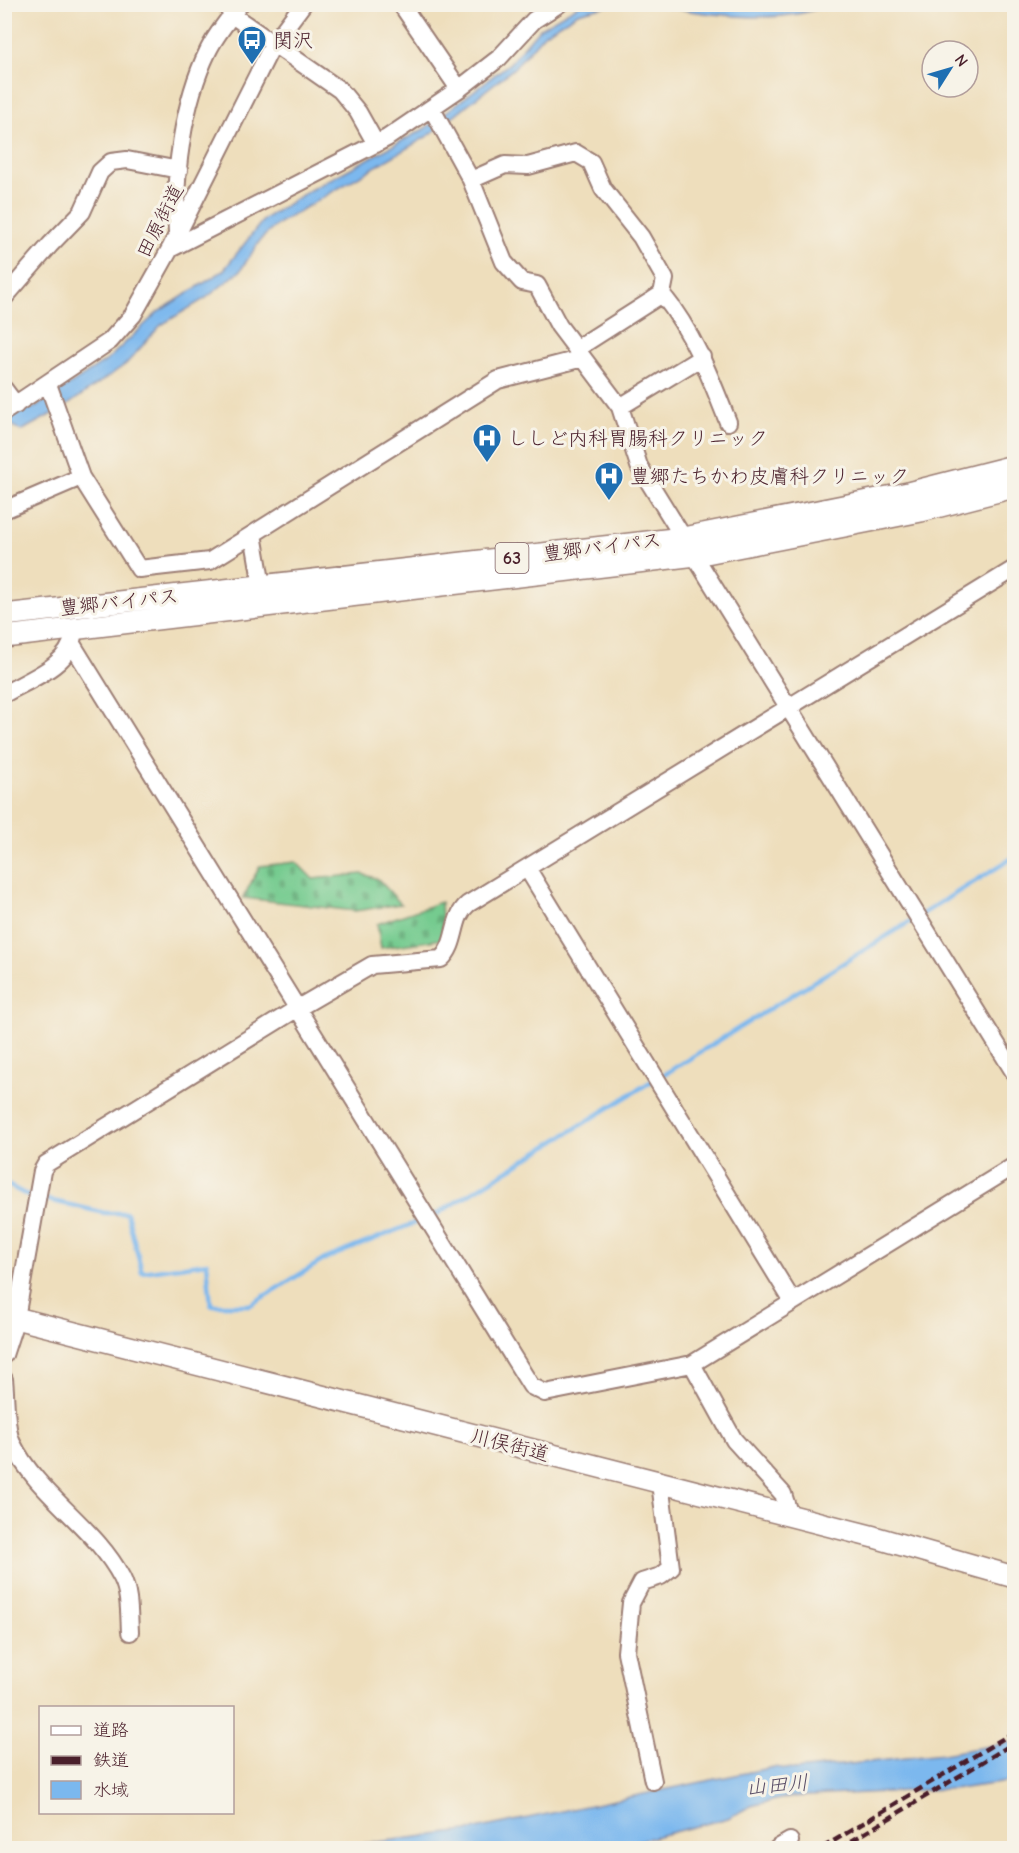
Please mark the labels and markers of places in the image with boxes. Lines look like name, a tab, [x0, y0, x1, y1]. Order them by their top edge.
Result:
bus stop icon: 関沢	[236, 24, 268, 66]
place label: 関沢	[273, 29, 313, 52]
hospital icon: ししど内科胃腸科クリニック	[471, 422, 503, 464]
place label: ししど内科胃腸科クリニック	[508, 427, 768, 450]
hospital icon: 豊郷たちかわ皮膚科クリニック	[593, 460, 625, 502]
place label: 豊郷たちかわ皮膚科クリニック	[630, 465, 909, 488]

